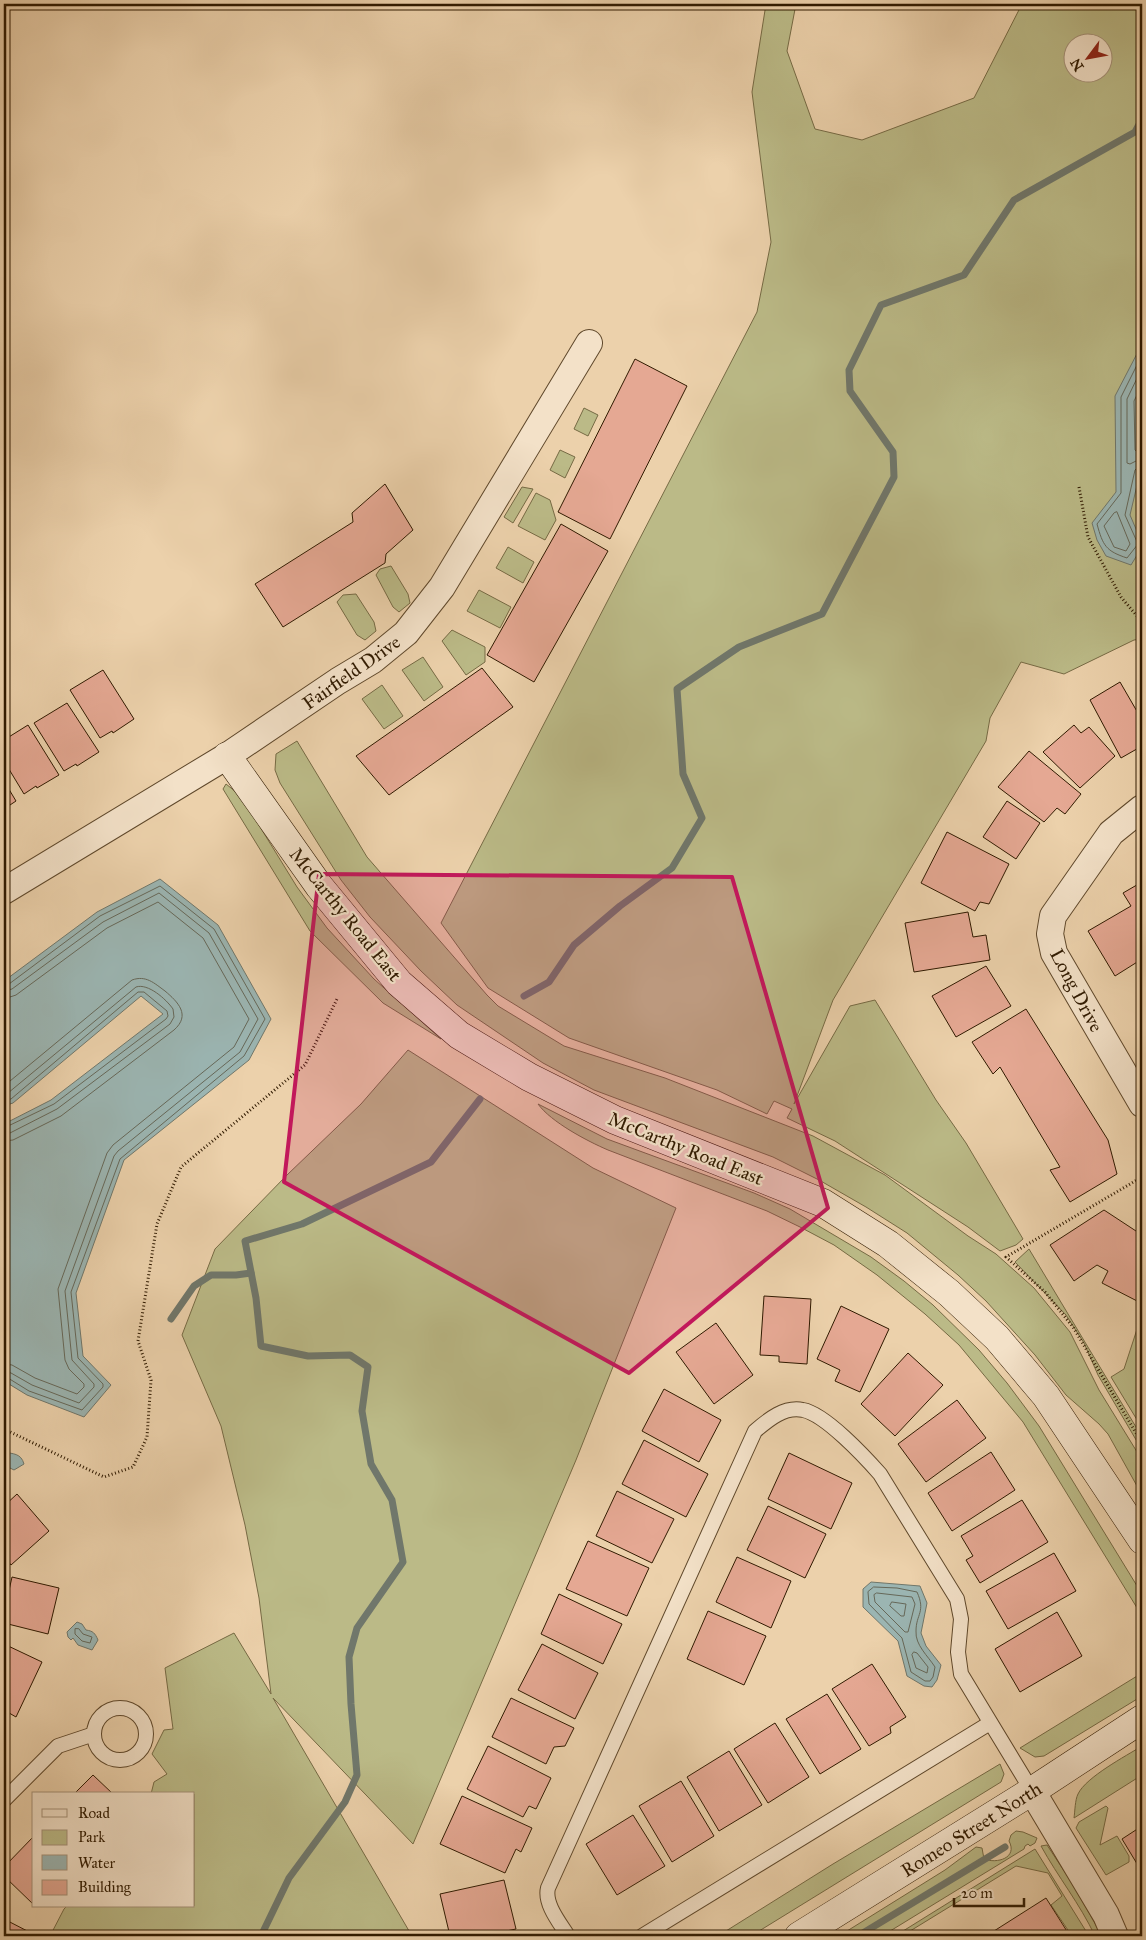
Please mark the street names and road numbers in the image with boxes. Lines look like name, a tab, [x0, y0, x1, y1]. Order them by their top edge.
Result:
street label: Fairfield Drive	[298, 630, 405, 714]
street label: McCarthy Road East	[285, 843, 407, 986]
street label: Long Drive	[1044, 945, 1108, 1036]
street label: McCarthy Road East	[605, 1107, 767, 1190]
street label: Romeo Street North	[897, 1777, 1046, 1882]

